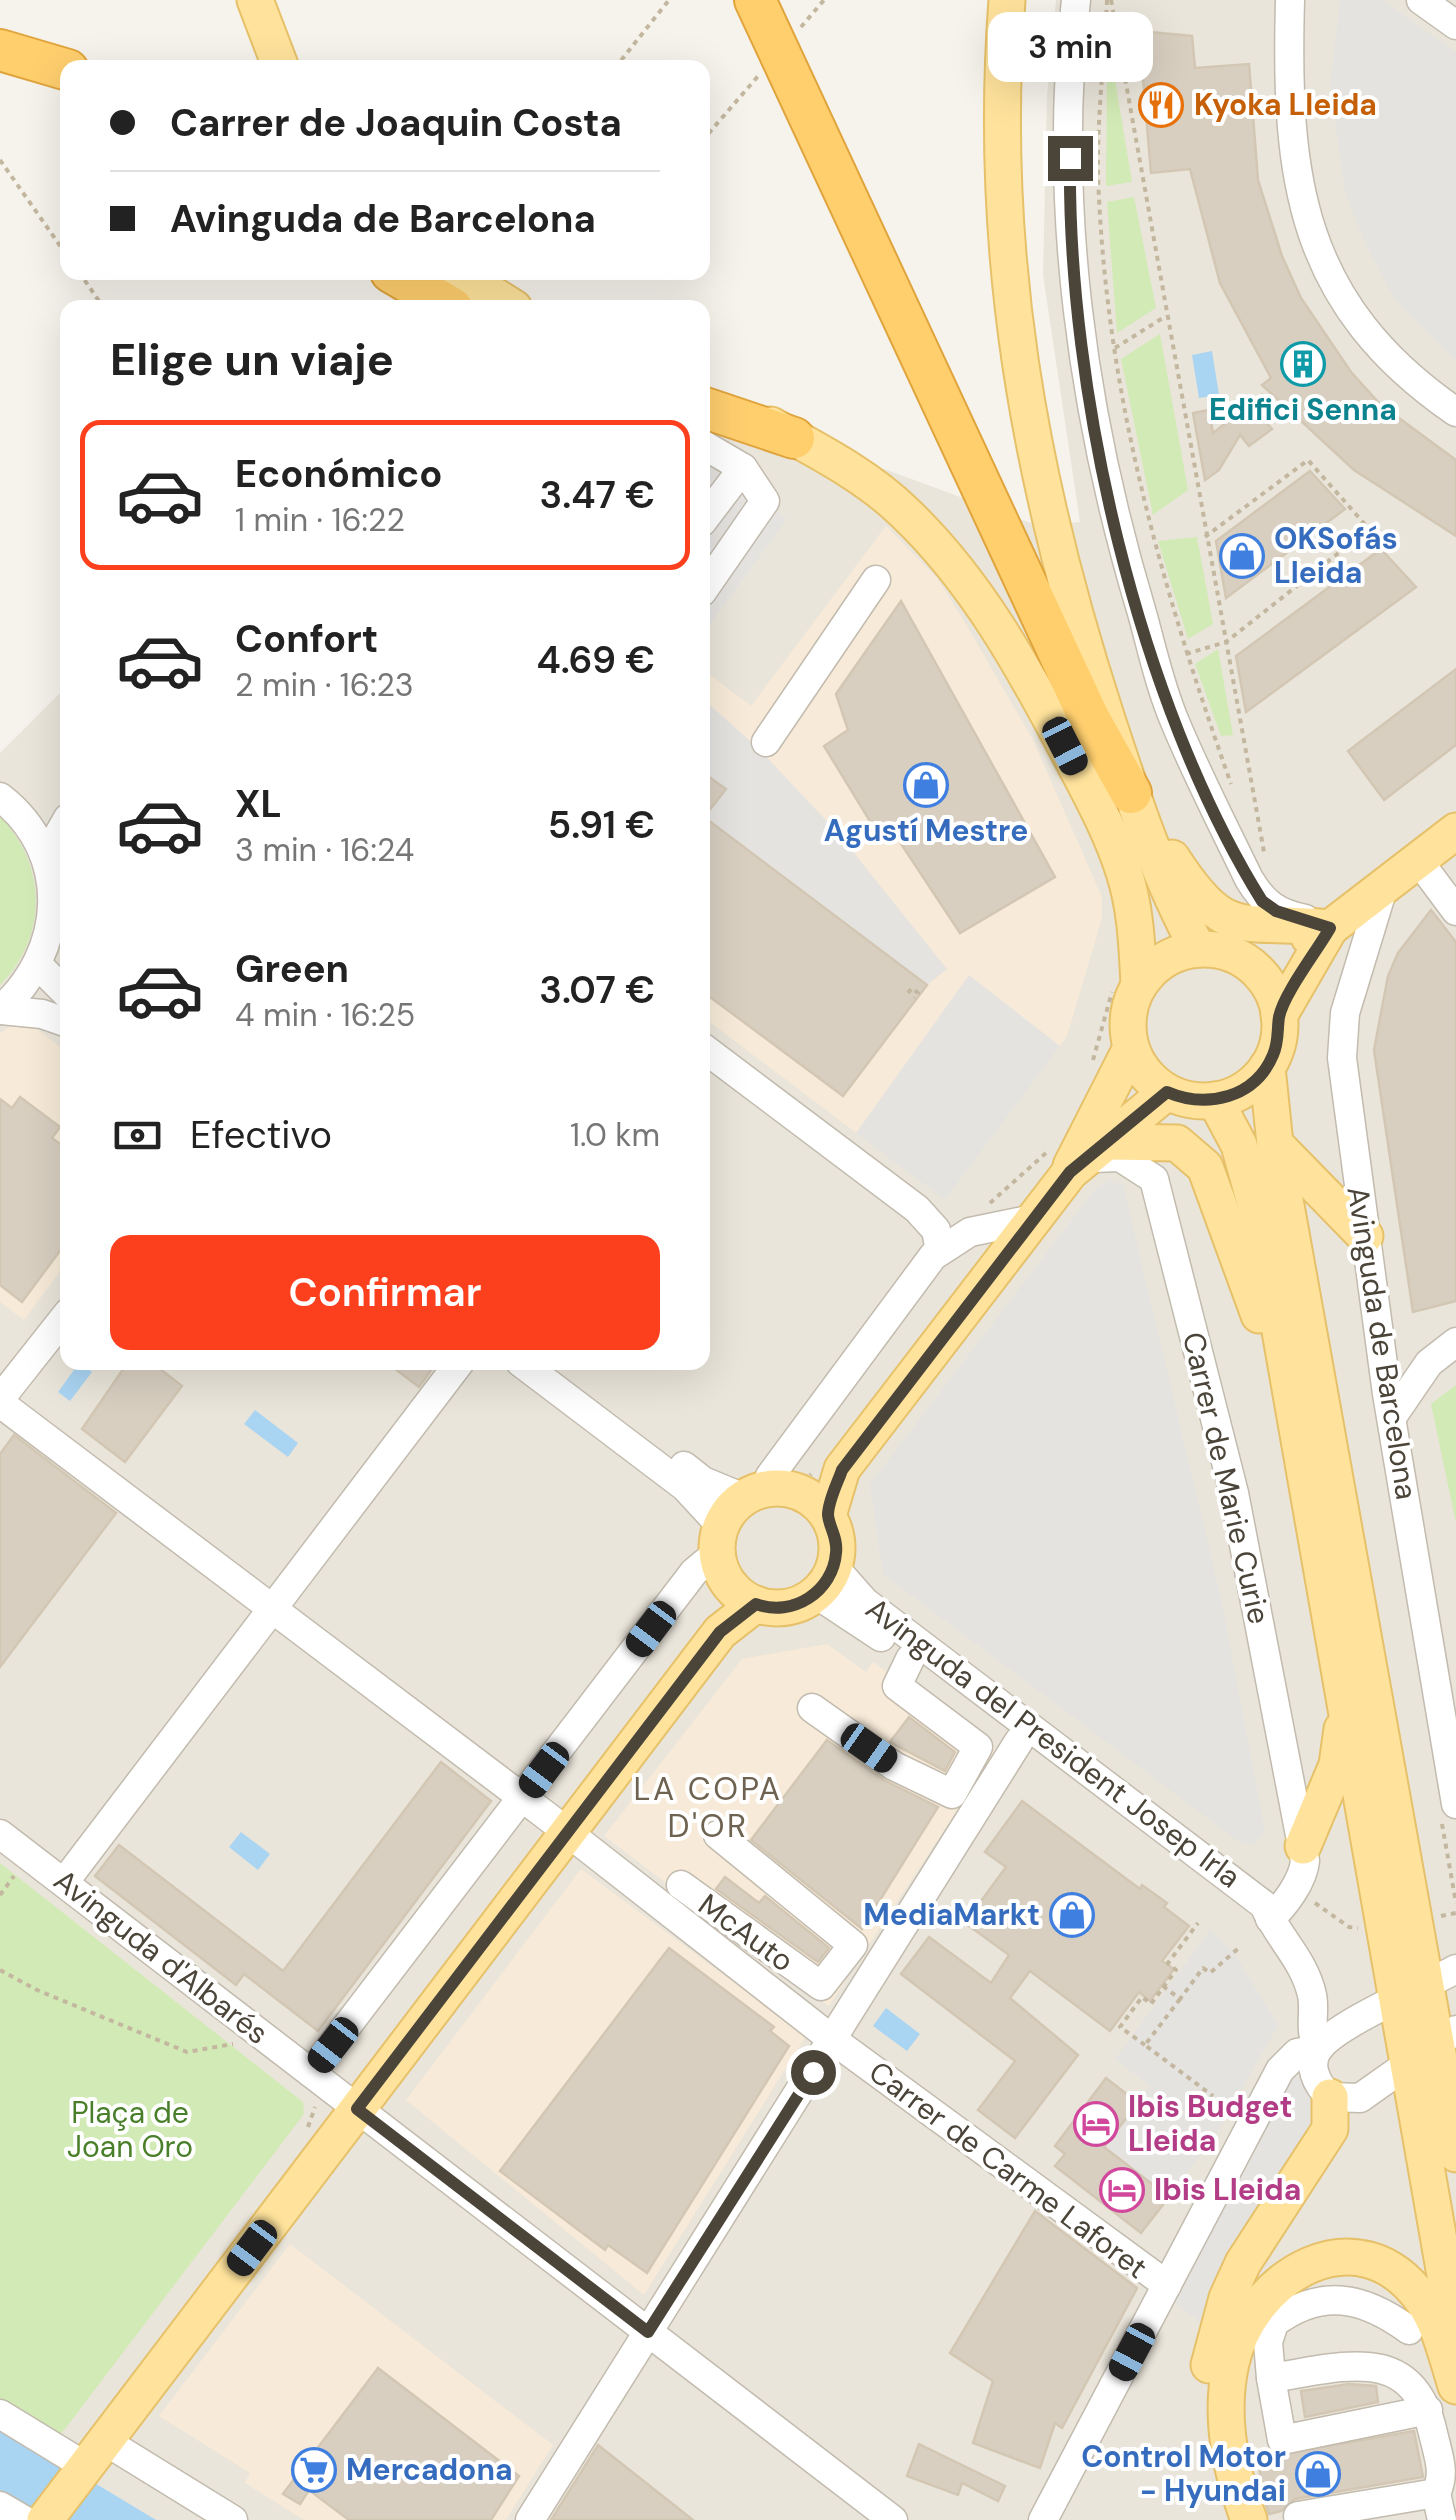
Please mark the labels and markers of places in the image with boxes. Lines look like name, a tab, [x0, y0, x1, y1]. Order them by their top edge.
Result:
restaurant icon: Kyoka Lleida	[1138, 82, 1184, 128]
place label: Kyoka Lleida	[1194, 85, 1377, 124]
building icon: Edifici Senna	[1280, 341, 1326, 387]
place label: Edifici Senna	[1209, 390, 1397, 429]
place label: OKSofás Lleida	[1274, 519, 1398, 592]
shop icon: OKSofás Lleida	[1219, 533, 1265, 579]
shop icon: Agustí Mestre	[903, 762, 949, 808]
place label: Agustí Mestre	[824, 811, 1028, 850]
shop icon: MediaMarkt	[1049, 1892, 1095, 1938]
place label: MediaMarkt	[863, 1895, 1040, 1934]
place label: Ibis Budget Lleida	[1128, 2087, 1292, 2160]
hotel icon: Ibis Budget Lleida	[1073, 2101, 1119, 2147]
hotel icon: Ibis Lleida	[1099, 2167, 1145, 2213]
place label: Ibis Lleida	[1154, 2170, 1301, 2209]
place label: Control Motor - Hyundai	[1081, 2437, 1286, 2510]
supermarket icon: Mercadona	[291, 2447, 337, 2493]
place label: Mercadona	[346, 2450, 513, 2489]
shop icon: Control Motor - Hyundai	[1295, 2451, 1341, 2497]

